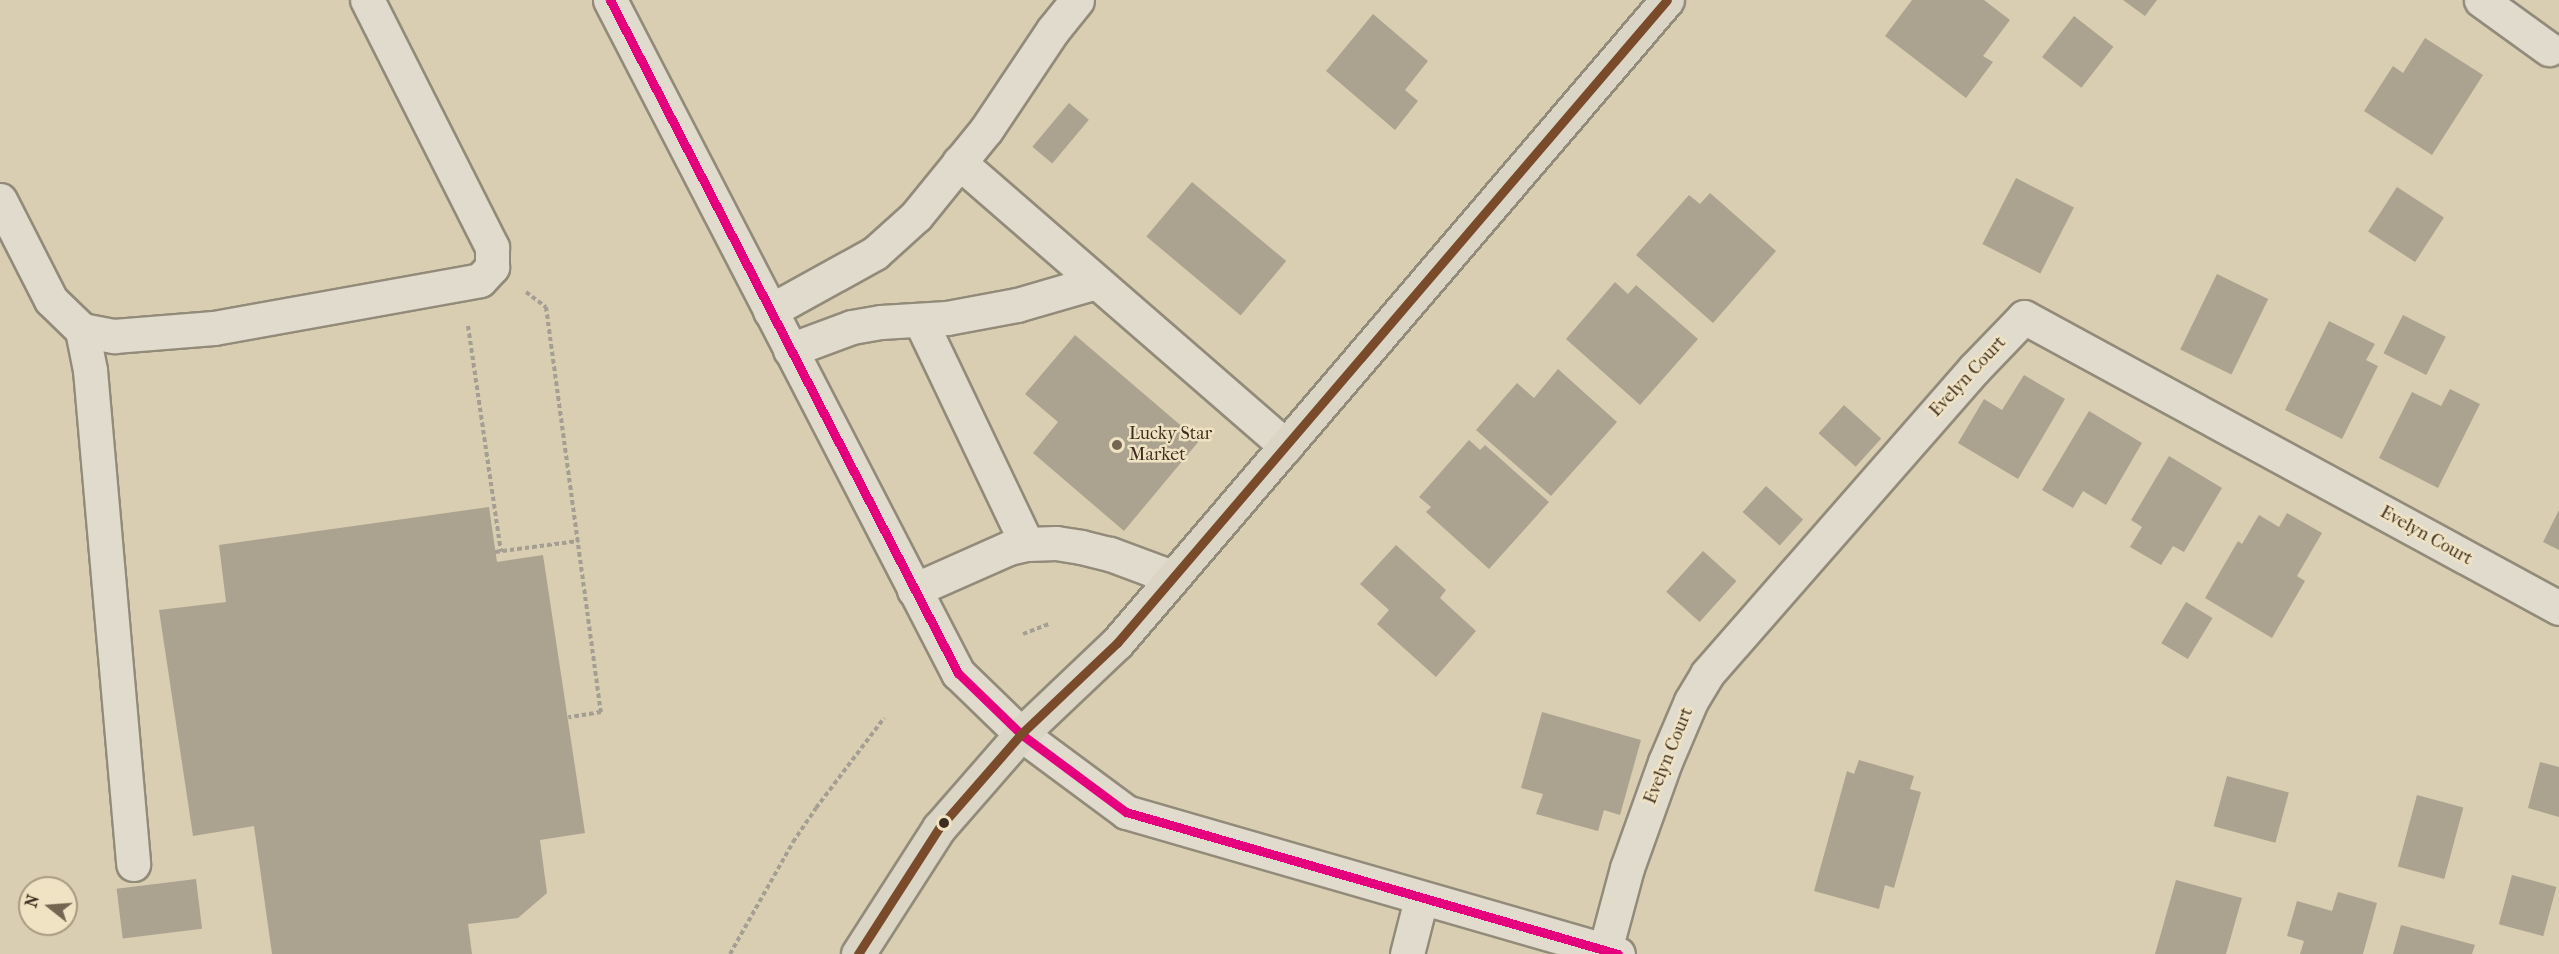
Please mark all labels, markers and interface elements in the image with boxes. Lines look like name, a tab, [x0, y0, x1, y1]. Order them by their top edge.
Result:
street label: Evelyn Court	[1925, 332, 2011, 422]
place label: Lucky Star Market	[1129, 424, 1212, 466]
marker: Lucky Star Market	[1110, 438, 1124, 452]
street label: Evelyn Court	[2376, 502, 2476, 570]
street label: Evelyn Court	[1640, 705, 1698, 807]
unlabelled marker	[938, 817, 950, 829]
north arrow	[18, 876, 78, 936]
text: N	[21, 893, 43, 910]

